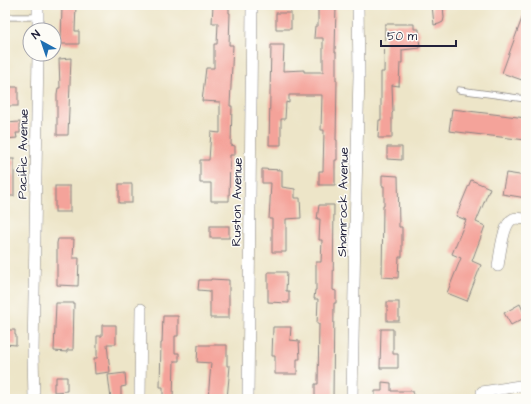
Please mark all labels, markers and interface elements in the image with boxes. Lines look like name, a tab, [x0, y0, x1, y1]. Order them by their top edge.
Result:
north arrow	[22, 22, 62, 62]
scale bar	[381, 22, 456, 48]
text: N	[28, 27, 43, 43]
text: 50 m	[387, 28, 418, 45]
street label: Pacific Avenue	[13, 109, 33, 199]
street label: Shamrock Avenue	[333, 147, 353, 257]
street label: Ruston Avenue	[227, 157, 247, 247]

